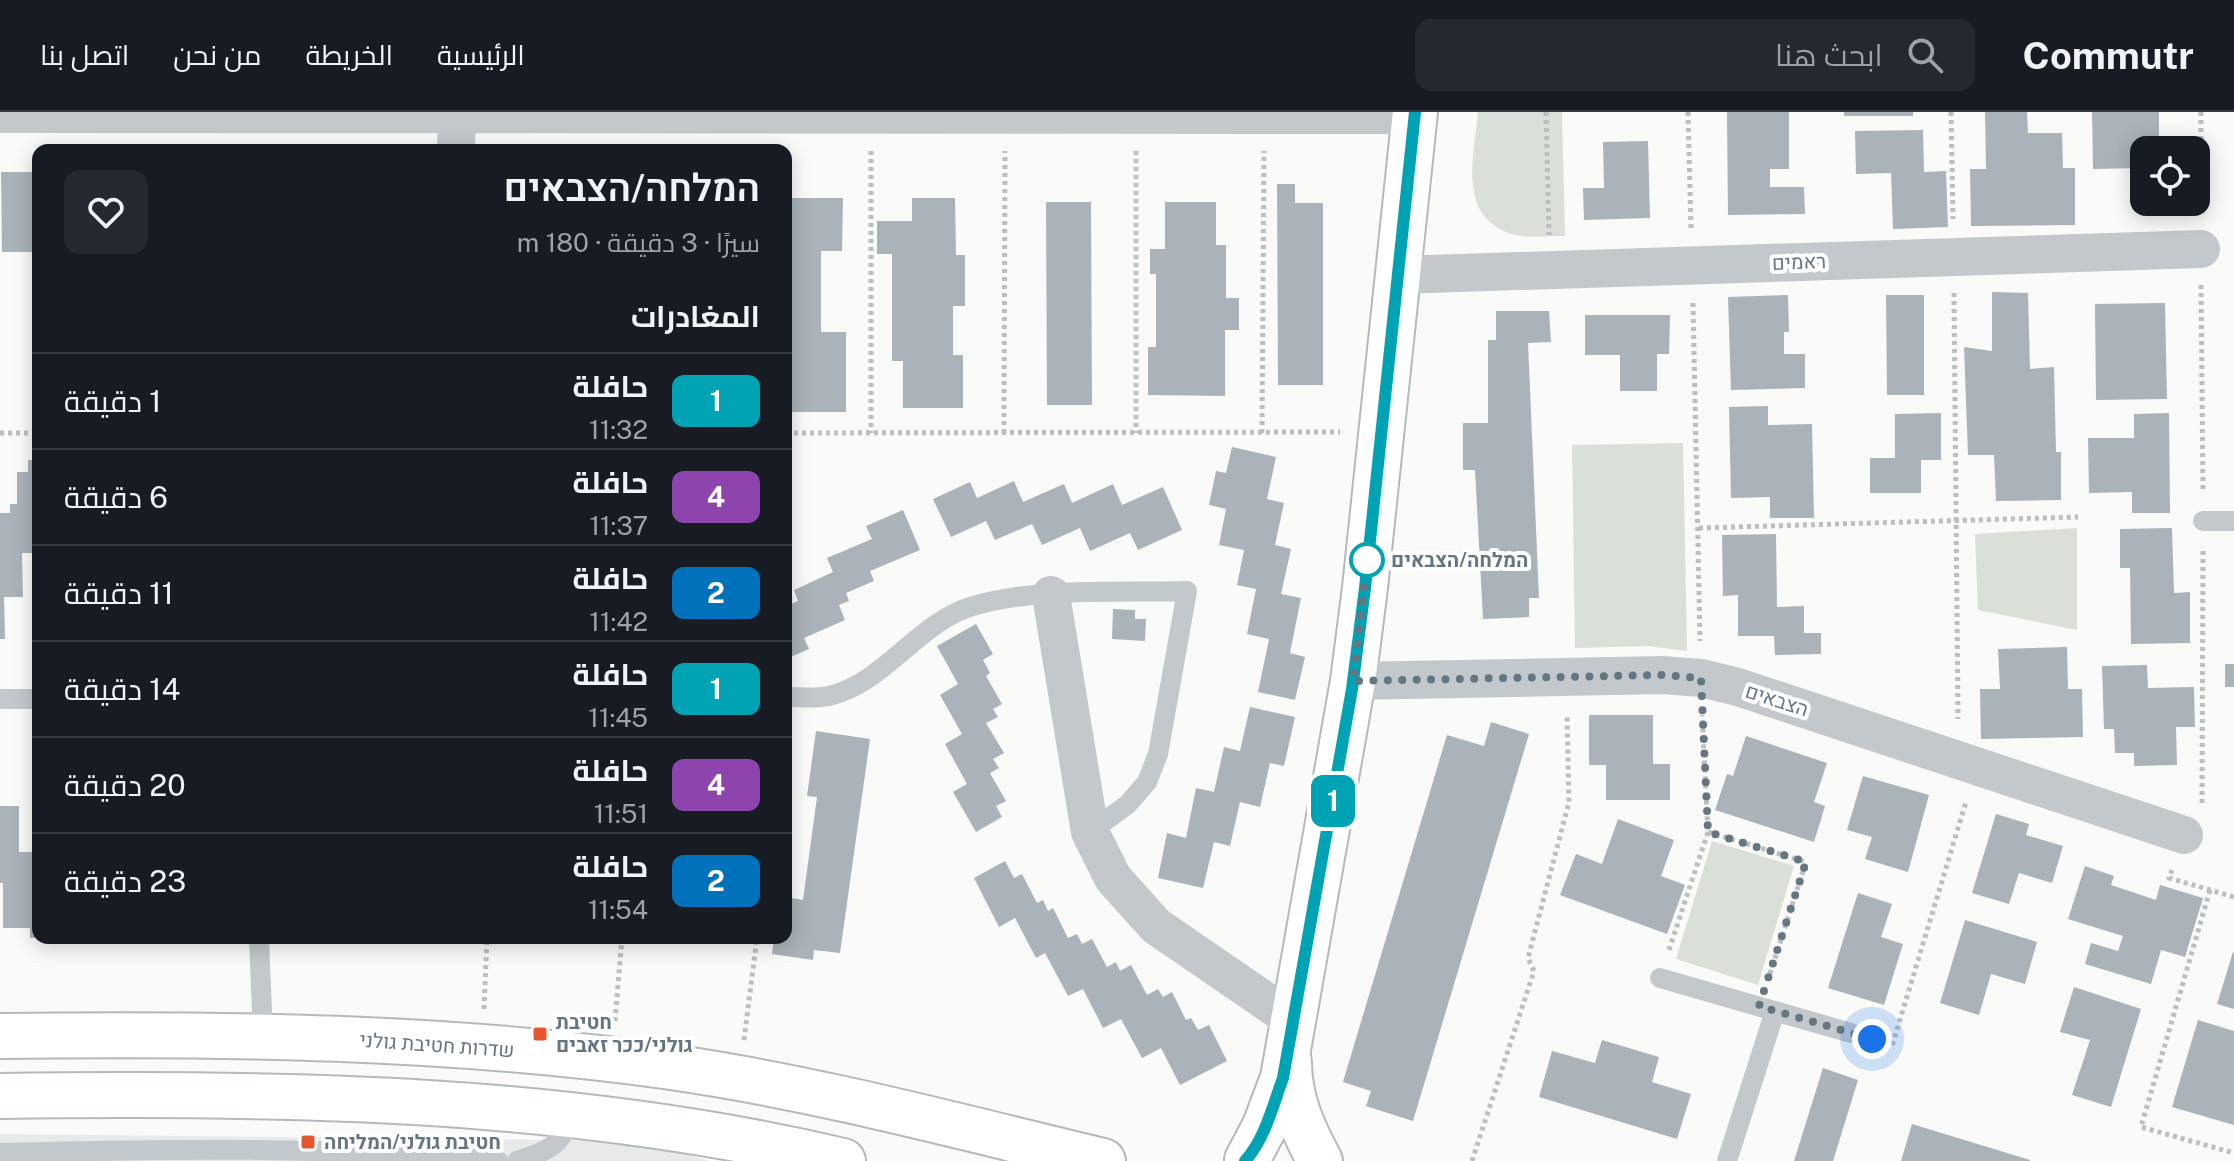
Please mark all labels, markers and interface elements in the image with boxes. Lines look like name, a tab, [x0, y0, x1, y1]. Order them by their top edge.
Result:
search box	[1415, 19, 1975, 91]
icon: search	[1903, 33, 1947, 77]
text: Commutr	[2023, 33, 2194, 78]
text: ابحث هنا	[1775, 37, 1883, 73]
text: اتصل بنا	[40, 38, 129, 71]
text: من نحن	[173, 38, 262, 71]
text: الخريطة	[306, 38, 393, 71]
text: الرئيسية	[437, 38, 525, 71]
map controls	[2130, 136, 2210, 216]
button: locate	[2130, 136, 2210, 216]
text: המלחה/הצבאים	[504, 165, 760, 210]
button: heart	[64, 170, 148, 254]
text: سيرًا · 3 دقيقة · 180 m	[517, 227, 760, 258]
street label: ראמים	[1772, 249, 1826, 275]
text: المغادرات	[631, 298, 760, 334]
text: حافلة	[573, 368, 648, 404]
text: 1 دقيقة	[64, 383, 162, 419]
text: 1	[710, 384, 722, 417]
text: 11:32	[589, 414, 648, 445]
text: حافلة	[573, 464, 648, 500]
text: 6 دقيقة	[64, 479, 168, 515]
text: 4	[707, 480, 725, 513]
text: 11:37	[589, 510, 648, 541]
marker: המלחה/הצבאים	[1350, 543, 1384, 577]
place label: המלחה/הצבאים	[1391, 548, 1528, 572]
text: حافلة	[573, 560, 648, 596]
text: 11 دقيقة	[64, 575, 174, 611]
text: 2	[707, 576, 725, 609]
text: 11:42	[589, 606, 648, 637]
text: حافلة	[573, 656, 648, 692]
text: 14 دقيقة	[64, 671, 180, 707]
text: 1	[710, 672, 722, 705]
street label: הצבאים	[1742, 679, 1812, 721]
text: 11:45	[588, 702, 648, 733]
text: حافلة	[573, 752, 648, 788]
text: 20 دقيقة	[64, 767, 186, 803]
text: 4	[707, 768, 725, 801]
line badge: 1	[1307, 775, 1359, 827]
text: 1	[1327, 784, 1339, 817]
text: 11:51	[594, 798, 648, 829]
text: حافلة	[573, 848, 648, 884]
text: 23 دقيقة	[64, 863, 186, 899]
text: 2	[707, 864, 725, 897]
text: 11:54	[588, 894, 648, 925]
place label: חטיבת גולני/ככר זאבים	[556, 1010, 693, 1057]
your location	[1852, 1019, 1892, 1059]
marker: חטיבת גולני/ככר זאבים	[531, 1025, 549, 1043]
street label: שדרות חטיבת גולני	[359, 1028, 515, 1062]
place label: חטיבת גולני/המליחה	[324, 1130, 501, 1154]
marker: חטיבת גולני/המליחה	[299, 1133, 317, 1151]

